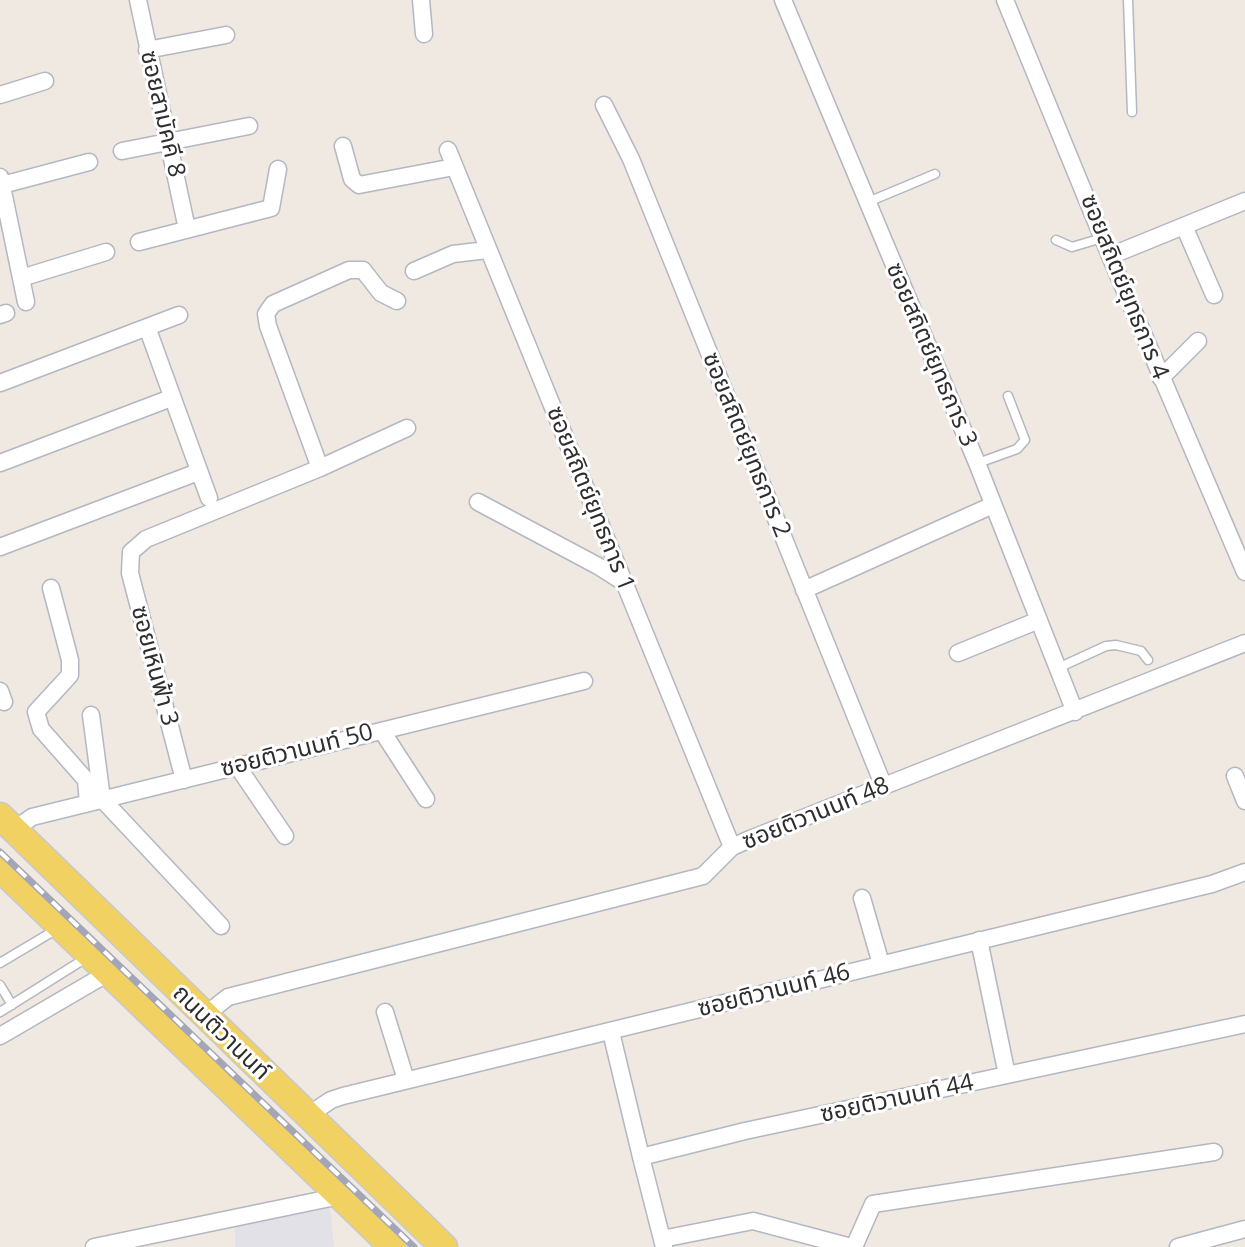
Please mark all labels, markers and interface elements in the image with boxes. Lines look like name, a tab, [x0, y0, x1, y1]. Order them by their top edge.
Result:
street label: ซอยสามัคคี 8	[133, 48, 191, 180]
street label: ซอยสถิตย์ยุทธการ 4	[1074, 190, 1174, 384]
street label: ซอยสถิตย์ยุทธการ 3	[879, 259, 983, 451]
street label: ซอยสถิตย์ยุทธการ 2	[696, 348, 796, 542]
street label: ซอยสถิตย์ยุทธการ 1	[540, 402, 640, 596]
street label: ซอยเหินฟ้า 3	[124, 603, 184, 729]
street label: ซอยติวานนท์ 50	[218, 718, 376, 784]
street label: ซอยติวานนท์ 48	[738, 771, 894, 857]
street label: ซอยติวานนท์ 46	[695, 958, 853, 1024]
street label: ถนนติวานนท์	[166, 979, 276, 1087]
street label: ซอยติวานนท์ 44	[818, 1069, 976, 1129]

